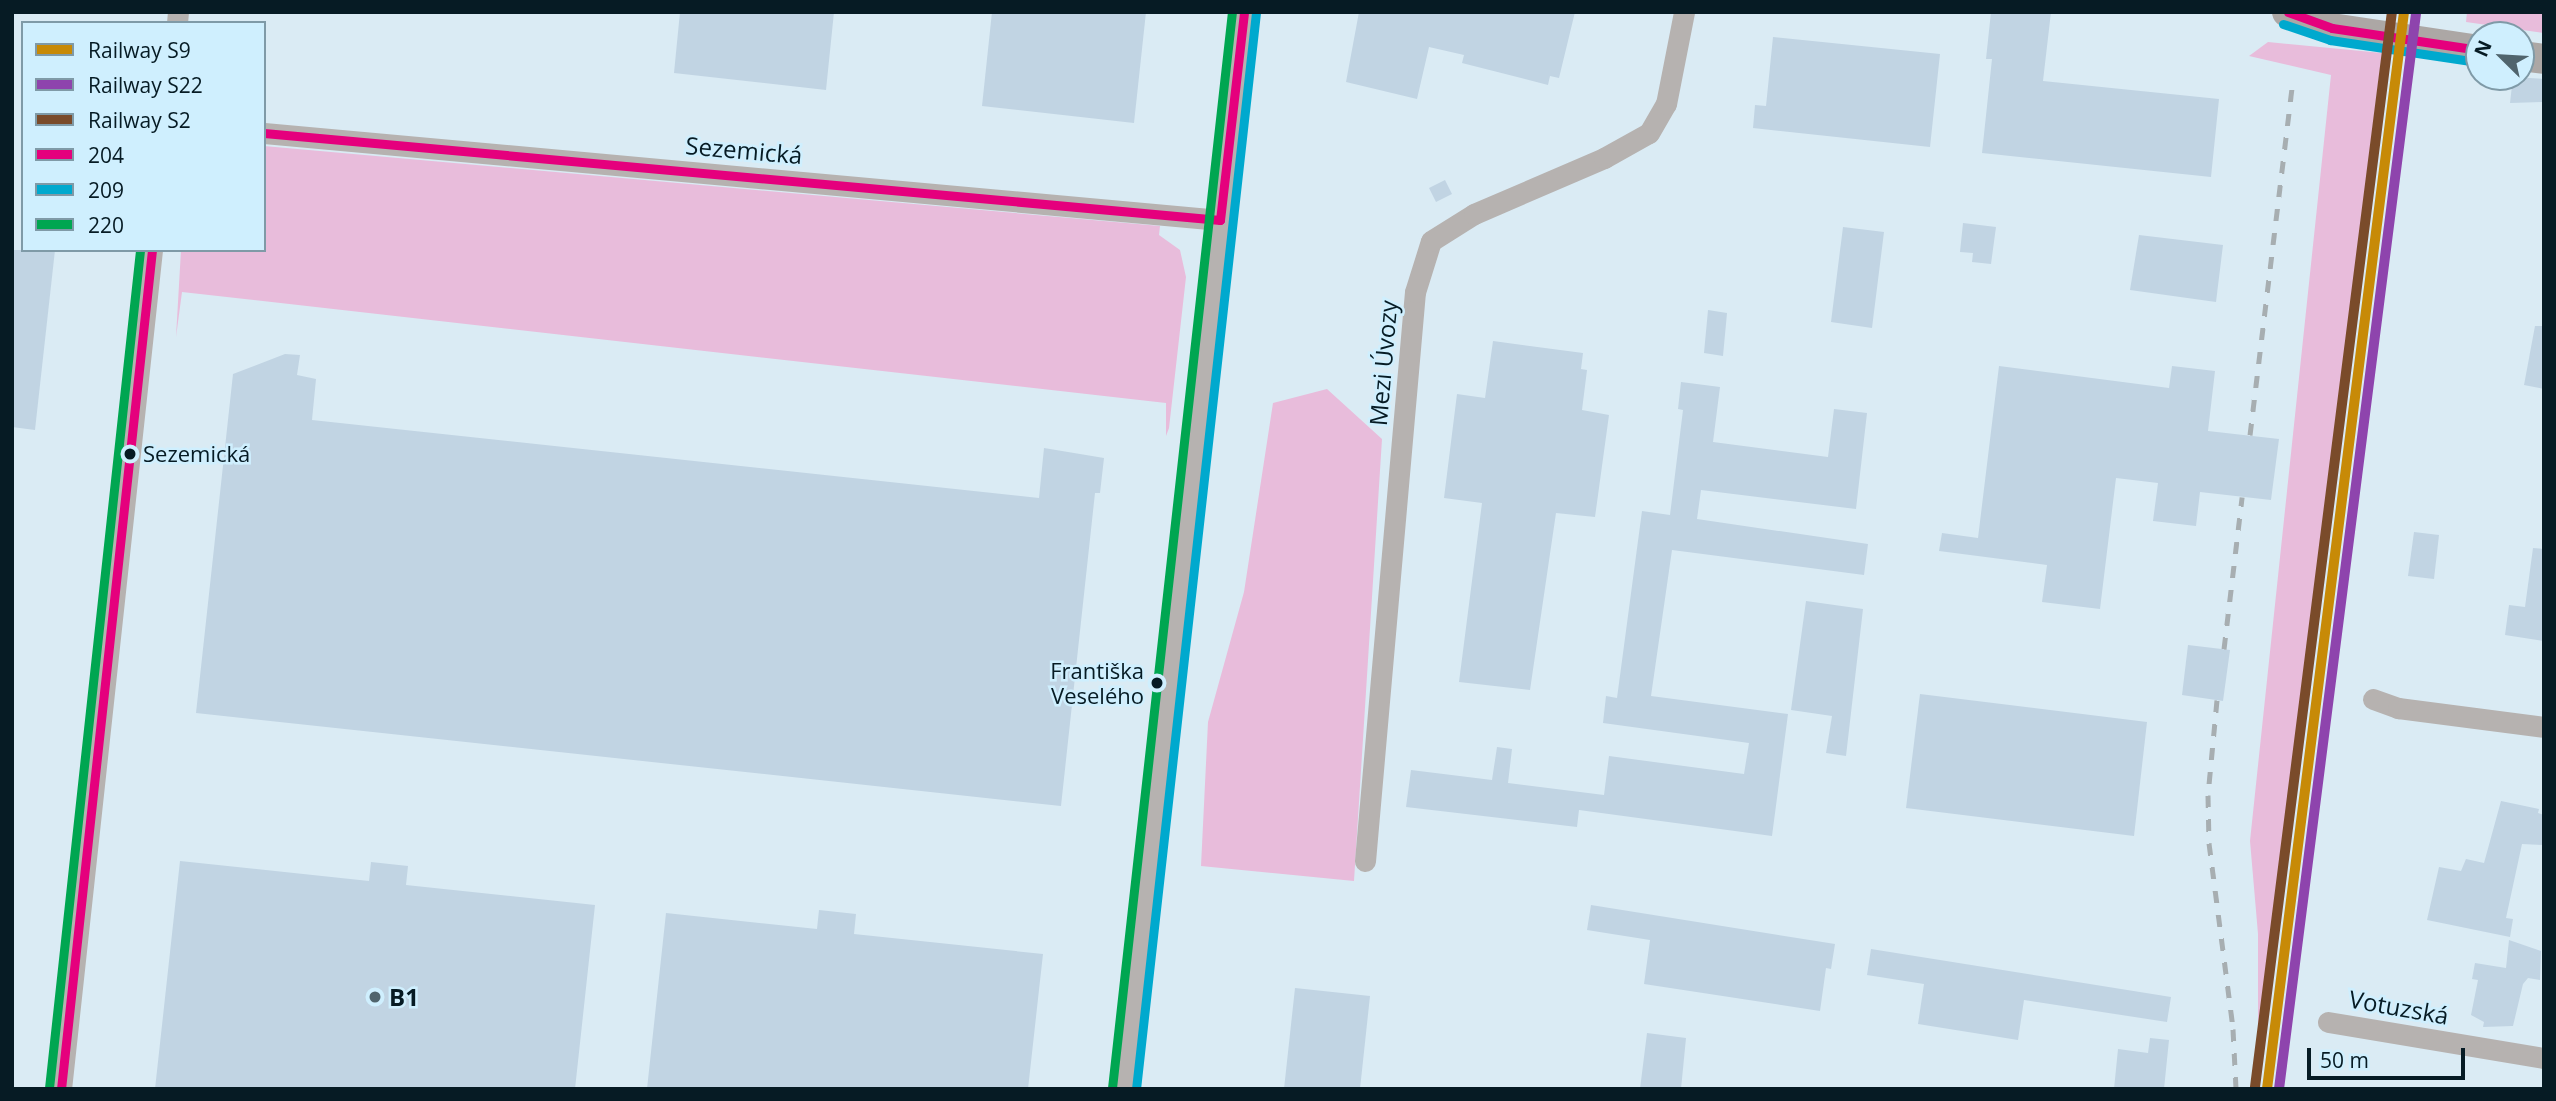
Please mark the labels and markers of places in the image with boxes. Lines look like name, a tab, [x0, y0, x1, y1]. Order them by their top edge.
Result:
place label: Sezemická	[143, 441, 250, 467]
marker: Sezemická	[123, 447, 137, 461]
place label: Františka Veselého	[1050, 657, 1144, 708]
marker: Františka Veselého	[1150, 676, 1164, 690]
place label: B1	[389, 983, 419, 1011]
marker: B1	[367, 989, 383, 1005]

